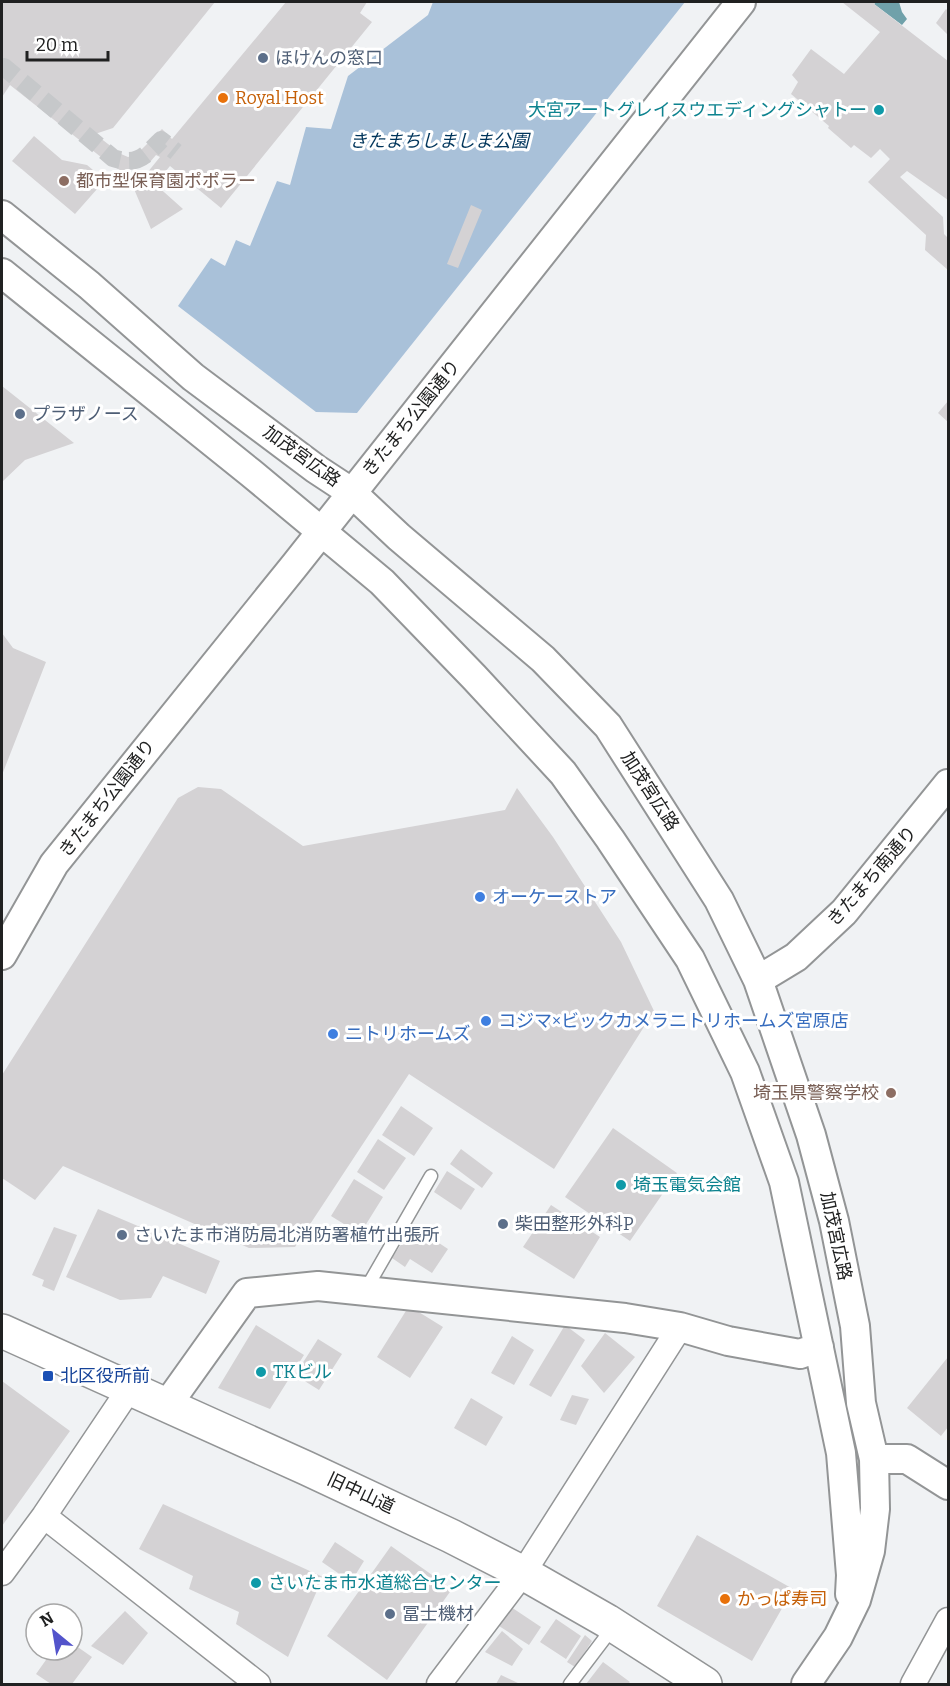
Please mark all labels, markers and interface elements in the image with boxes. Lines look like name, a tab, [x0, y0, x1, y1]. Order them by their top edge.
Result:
scale bar	[27, 24, 108, 62]
text: 20 m	[36, 34, 78, 56]
place label: ほけんの窓口	[275, 47, 383, 69]
marker: ほけんの窓口	[256, 51, 270, 65]
place label: Royal Host	[235, 87, 324, 109]
marker: Royal Host	[216, 91, 230, 105]
place label: 大宮アートグレイスウエディングシャトー	[528, 99, 867, 121]
marker: 大宮アートグレイスウエディングシャトー	[872, 103, 886, 117]
park label: きたまちしましま公園	[349, 130, 532, 152]
place label: 都市型保育園ポポラー	[76, 170, 256, 192]
marker: 都市型保育園ポポラー	[57, 174, 71, 188]
street label: きたまち公園通り	[357, 355, 465, 481]
place label: プラザノース	[32, 403, 139, 425]
marker: プラザノース	[13, 407, 27, 421]
street label: 加茂宮広路	[259, 421, 345, 491]
street label: きたまち公園通り	[54, 735, 160, 861]
street label: 加茂宮広路	[616, 747, 684, 835]
street label: きたまち南通り	[823, 821, 921, 931]
place label: オーケーストア	[492, 886, 617, 908]
marker: オーケーストア	[473, 890, 487, 904]
place label: コジマ×ビックカメラニトリホームズ宮原店	[498, 1010, 849, 1032]
marker: コジマ×ビックカメラニトリホームズ宮原店	[479, 1014, 493, 1028]
place label: ニトリホームズ	[345, 1023, 470, 1045]
marker: ニトリホームズ	[326, 1027, 340, 1041]
place label: 埼玉県警察学校	[753, 1082, 879, 1104]
marker: 埼玉県警察学校	[884, 1086, 898, 1100]
place label: 埼玉電気会館	[633, 1174, 741, 1196]
marker: 埼玉電気会館	[614, 1178, 628, 1192]
street label: 加茂宮広路	[816, 1190, 856, 1282]
place label: 柴田整形外科P	[515, 1213, 634, 1235]
marker: 柴田整形外科P	[496, 1217, 510, 1231]
place label: さいたま市消防局北消防署植竹出張所	[134, 1224, 439, 1246]
marker: さいたま市消防局北消防署植竹出張所	[115, 1228, 129, 1242]
place label: TKビル	[273, 1361, 332, 1383]
place label: 北区役所前	[60, 1365, 150, 1387]
marker: TKビル	[254, 1365, 268, 1379]
marker: 北区役所前	[41, 1369, 55, 1383]
street label: 旧中山道	[324, 1468, 398, 1518]
place label: さいたま市水道総合センター	[268, 1572, 501, 1594]
marker: さいたま市水道総合センター	[249, 1576, 263, 1590]
place label: かっぱ寿司	[737, 1588, 827, 1610]
marker: かっぱ寿司	[718, 1592, 732, 1606]
north arrow	[24, 1602, 84, 1662]
place label: 冨士機材	[402, 1603, 474, 1625]
marker: 冨士機材	[383, 1607, 397, 1621]
text: N	[37, 1608, 57, 1631]

